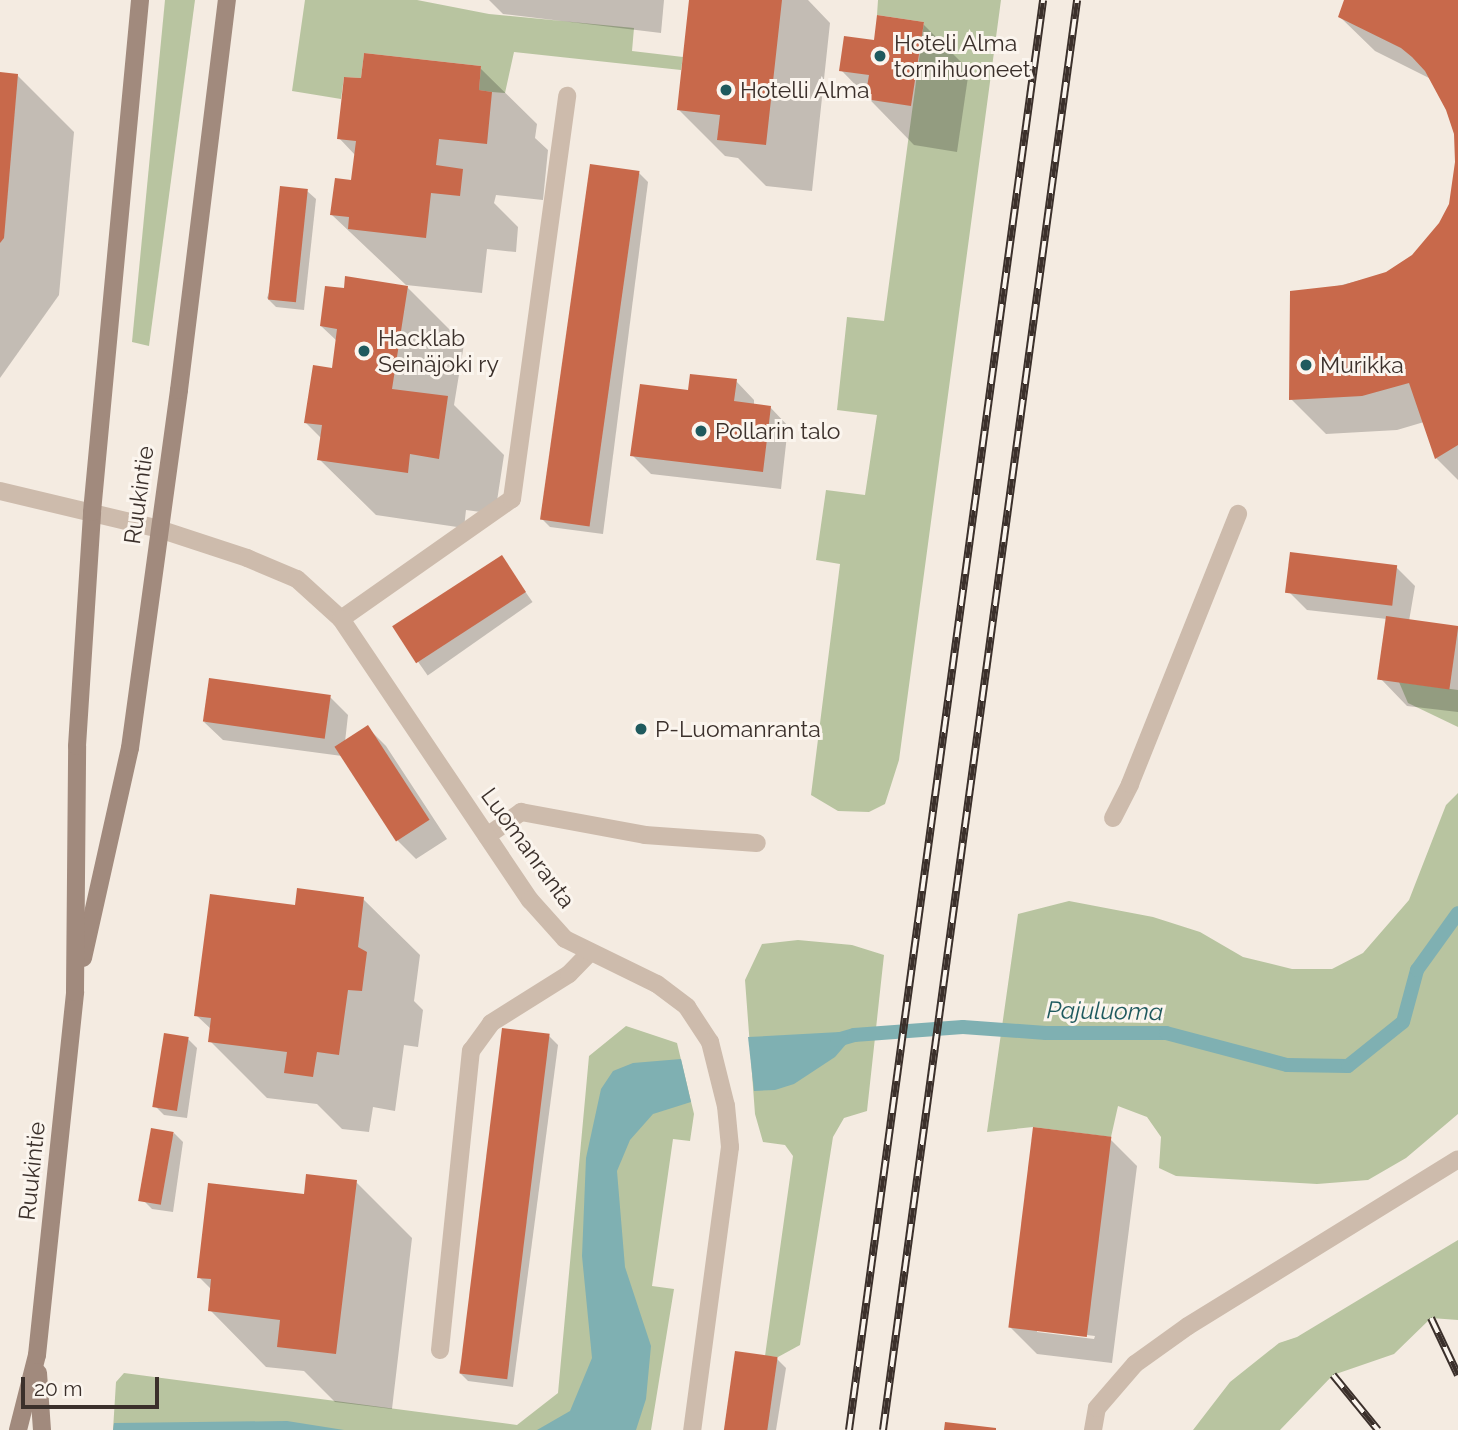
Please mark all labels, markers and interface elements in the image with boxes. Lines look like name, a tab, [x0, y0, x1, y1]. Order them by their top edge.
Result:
place label: Hoteli Alma tornihuoneet	[894, 29, 1030, 83]
marker: Hoteli Alma tornihuoneet	[872, 48, 888, 64]
place label: Hotelli Alma	[740, 76, 870, 104]
marker: Hotelli Alma	[718, 82, 734, 98]
place label: Hacklab Seinäjoki ry	[378, 324, 499, 378]
marker: Hacklab Seinäjoki ry	[356, 343, 372, 359]
place label: Murikka	[1320, 351, 1404, 379]
marker: Murikka	[1298, 357, 1314, 373]
place label: Pollarin talo	[715, 417, 840, 445]
marker: Pollarin talo	[693, 423, 709, 439]
street label: Ruukintie	[118, 444, 160, 546]
place label: P-Luomanranta	[655, 715, 821, 743]
marker: P-Luomanranta	[633, 721, 649, 737]
street label: Luomanranta	[475, 782, 581, 914]
water label: Pajuluoma	[1046, 996, 1164, 1026]
street label: Ruukintie	[13, 1120, 51, 1222]
scale bar	[24, 1364, 163, 1408]
text: 20 m	[34, 1376, 82, 1401]

